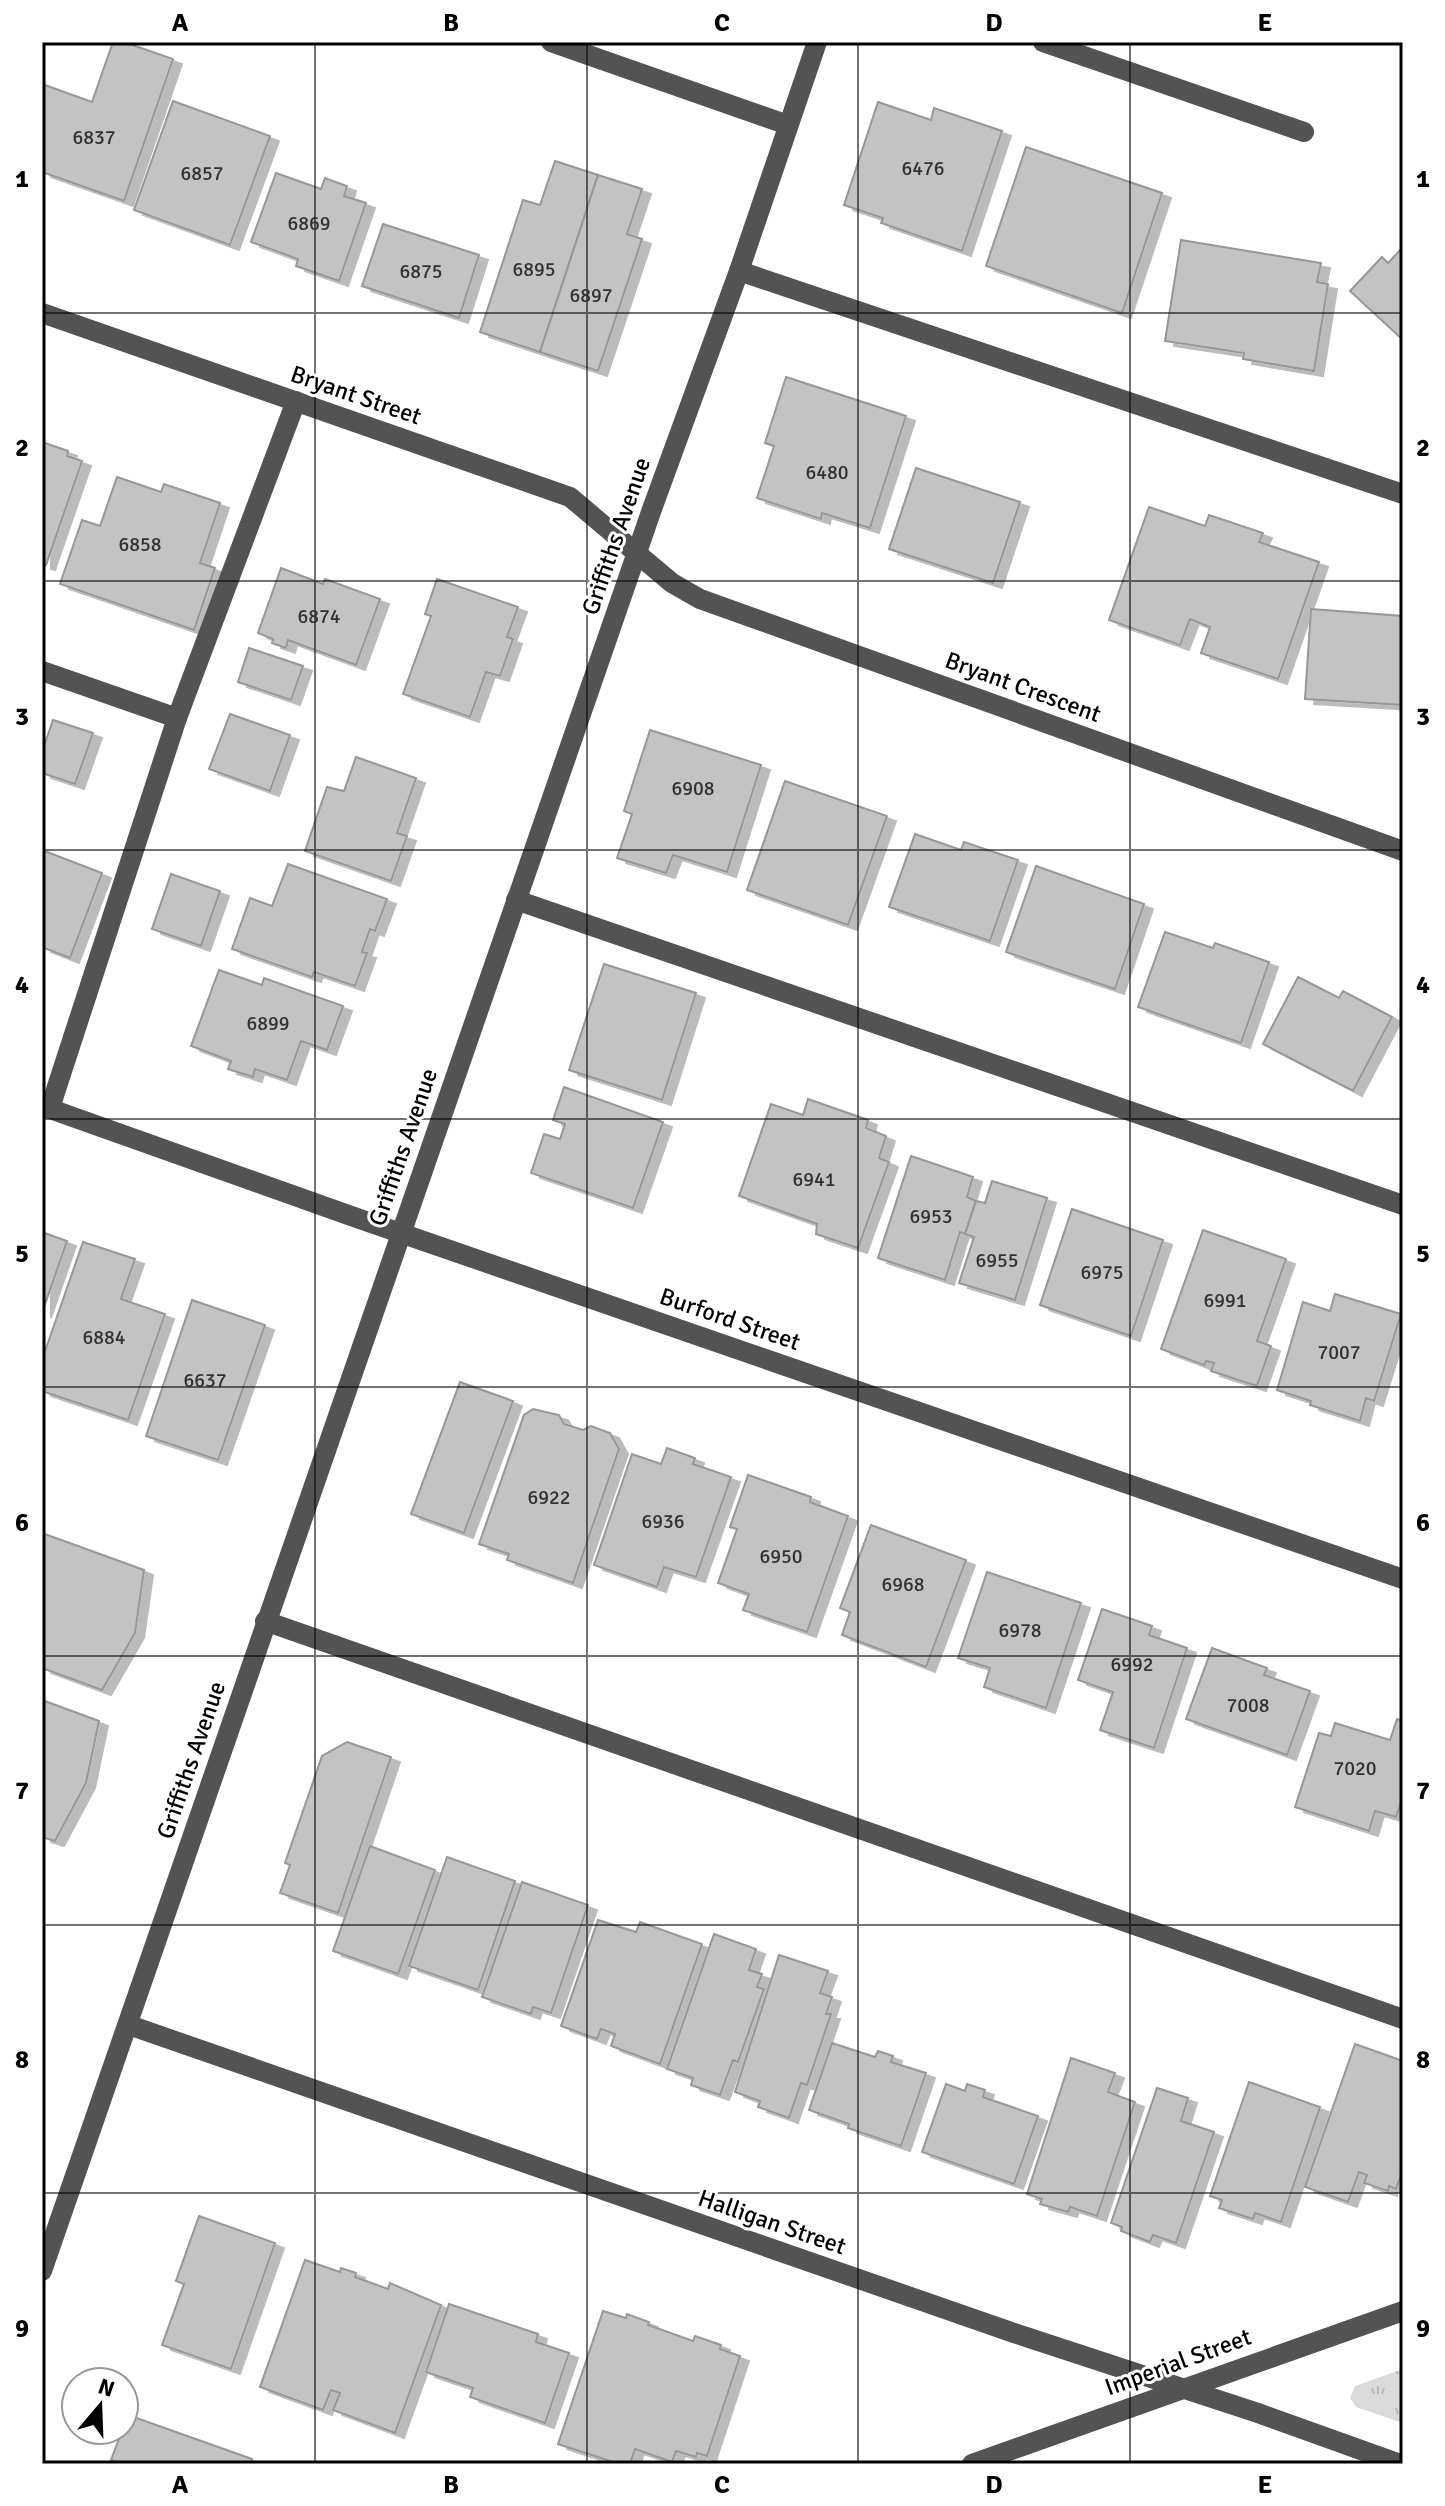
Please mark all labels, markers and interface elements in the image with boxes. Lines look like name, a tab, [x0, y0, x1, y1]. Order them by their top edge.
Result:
text: A	[172, 7, 189, 39]
text: B	[443, 7, 459, 39]
text: C	[714, 7, 730, 39]
text: D	[985, 7, 1003, 39]
text: E	[1258, 7, 1272, 39]
house number: 6837	[72, 125, 116, 150]
house number: 6476	[901, 156, 945, 181]
house number: 6857	[180, 161, 224, 186]
text: 1	[15, 163, 29, 195]
text: 1	[1416, 163, 1430, 195]
house number: 6869	[287, 211, 331, 236]
house number: 6895	[512, 257, 556, 282]
house number: 6875	[399, 259, 443, 284]
house number: 6897	[569, 283, 613, 308]
street label: Bryant Street	[287, 359, 425, 431]
text: 2	[15, 432, 29, 464]
text: 2	[1416, 432, 1430, 464]
street label: Griffiths Avenue	[575, 453, 657, 619]
house number: 6480	[805, 460, 849, 485]
house number: 6858	[118, 532, 162, 557]
house number: 6874	[297, 604, 341, 629]
street label: Bryant Crescent	[941, 645, 1105, 729]
text: 3	[15, 701, 29, 733]
text: 3	[1416, 701, 1430, 733]
house number: 6908	[671, 776, 715, 801]
text: 4	[15, 969, 29, 1001]
text: 4	[1416, 969, 1430, 1001]
house number: 6899	[246, 1011, 290, 1036]
street label: Griffiths Avenue	[362, 1064, 444, 1230]
house number: 6941	[792, 1167, 836, 1192]
house number: 6953	[909, 1204, 953, 1229]
text: 5	[15, 1238, 29, 1270]
text: 5	[1416, 1238, 1430, 1270]
house number: 6955	[975, 1248, 1019, 1273]
house number: 6975	[1080, 1260, 1124, 1285]
street label: Burford Street	[656, 1281, 804, 1357]
house number: 6991	[1203, 1288, 1247, 1313]
house number: 6884	[82, 1325, 126, 1350]
house number: 7007	[1317, 1340, 1361, 1365]
house number: 6637	[183, 1368, 227, 1393]
house number: 6922	[527, 1485, 571, 1510]
text: 6	[15, 1507, 29, 1539]
text: 6	[1416, 1507, 1430, 1539]
house number: 6936	[641, 1509, 685, 1534]
house number: 6950	[759, 1544, 803, 1569]
house number: 6968	[881, 1572, 925, 1597]
house number: 6978	[998, 1618, 1042, 1643]
house number: 6992	[1110, 1652, 1154, 1677]
street label: Griffiths Avenue	[150, 1677, 232, 1843]
house number: 7008	[1226, 1693, 1270, 1718]
house number: 7020	[1333, 1756, 1377, 1781]
text: 7	[15, 1775, 29, 1807]
text: 7	[1416, 1775, 1430, 1807]
text: 8	[15, 2044, 29, 2076]
text: 8	[1416, 2044, 1430, 2076]
street label: Halligan Street	[694, 2183, 850, 2261]
text: 9	[15, 2313, 29, 2345]
text: 9	[1416, 2313, 1430, 2345]
street label: Imperial Street	[1101, 2322, 1255, 2402]
north arrow	[60, 2366, 140, 2446]
text: N	[95, 2372, 118, 2403]
text: A	[172, 2469, 189, 2501]
text: B	[443, 2469, 459, 2501]
text: C	[714, 2469, 730, 2501]
text: D	[985, 2469, 1003, 2501]
text: E	[1258, 2469, 1272, 2501]

